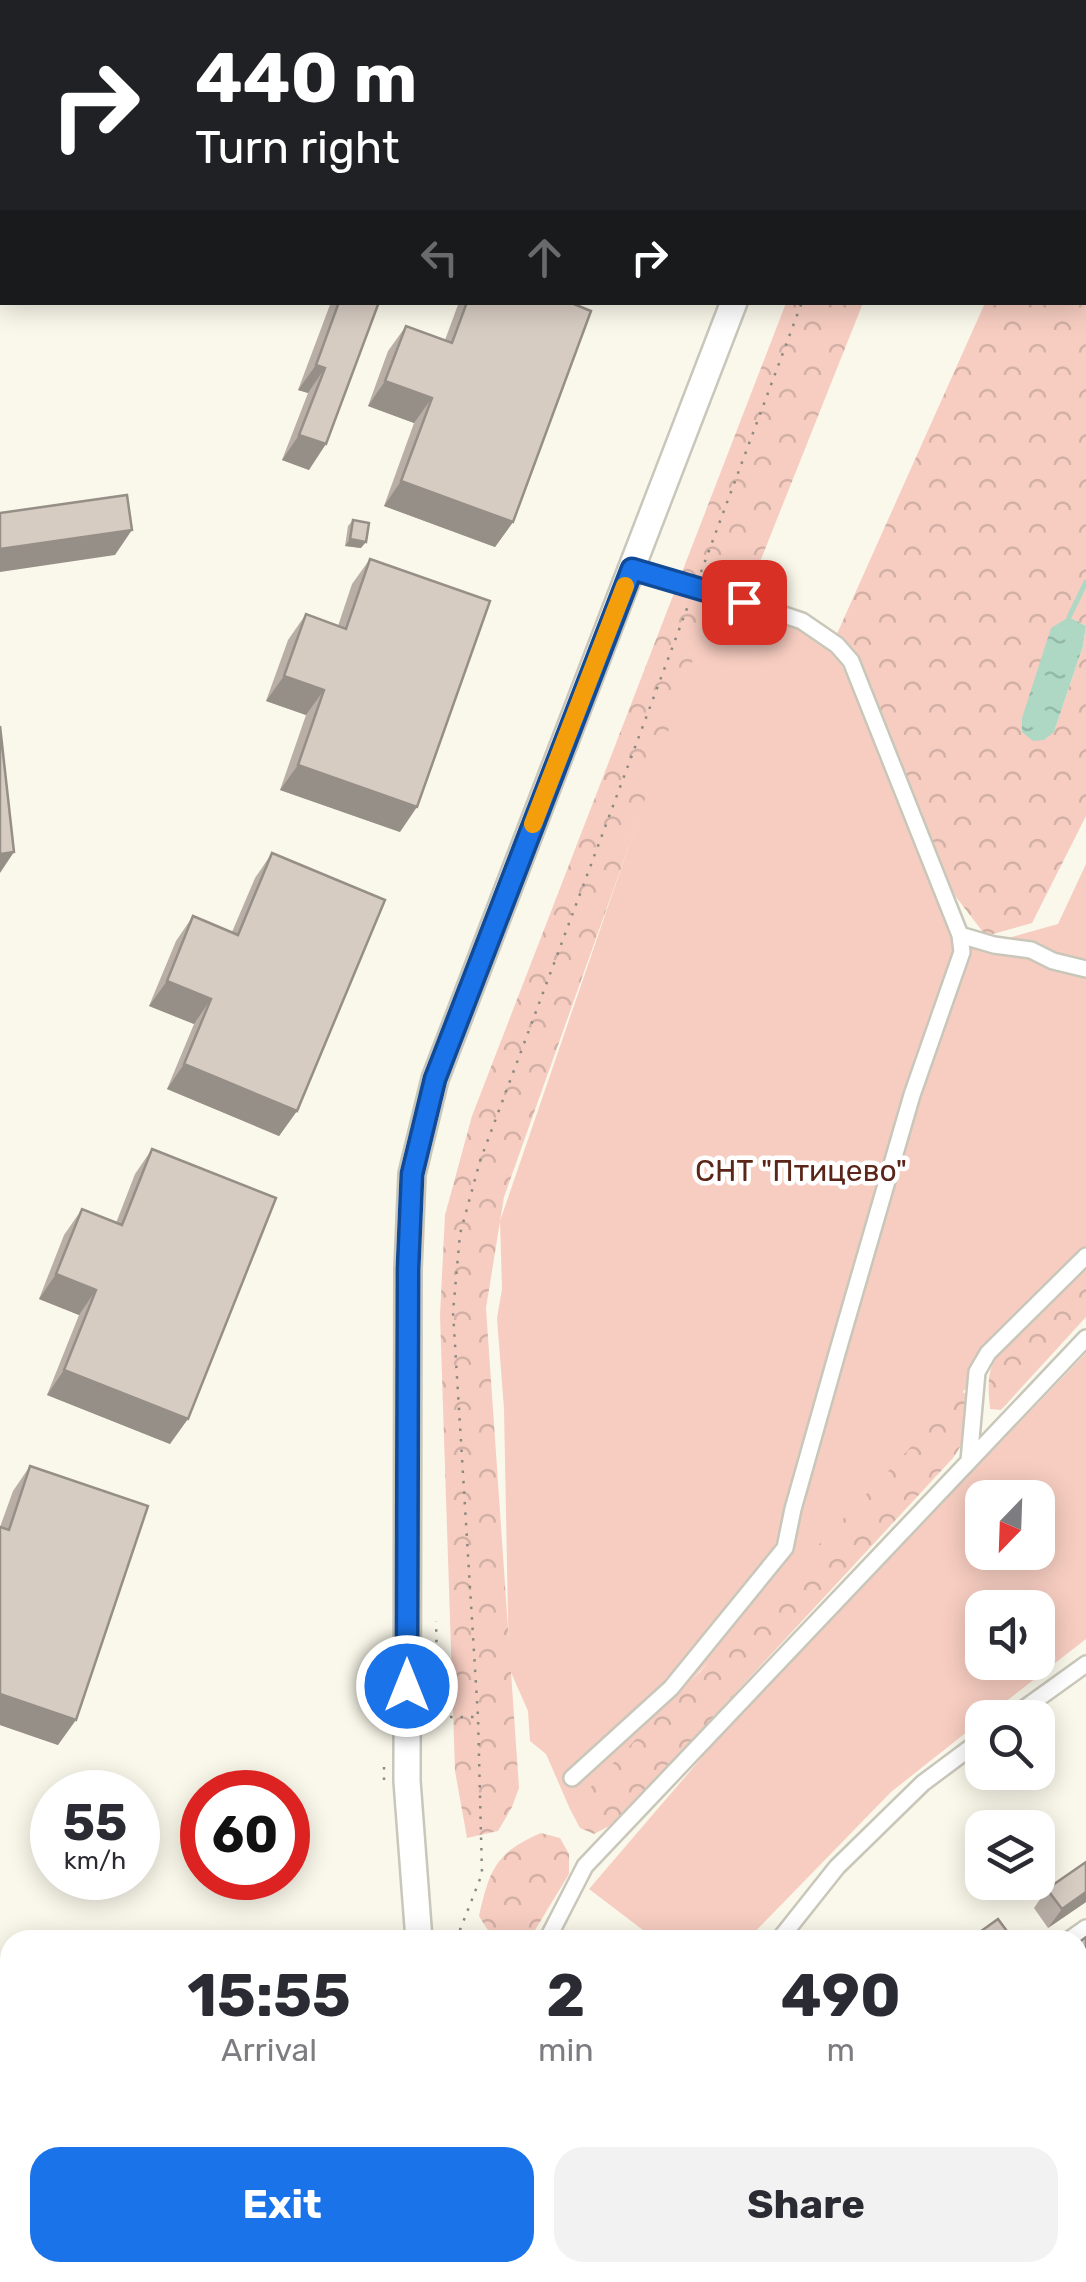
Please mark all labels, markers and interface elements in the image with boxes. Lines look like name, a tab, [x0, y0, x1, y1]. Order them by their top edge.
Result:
text: 440 m	[195, 37, 417, 120]
icon: right	[30, 40, 160, 170]
text: Turn right	[195, 121, 399, 174]
icon: left	[412, 230, 467, 285]
icon: ahead	[517, 230, 572, 285]
icon: right	[622, 230, 677, 285]
pin	[702, 560, 787, 645]
icon: arrive	[717, 575, 772, 630]
park label: СНТ "Птицево"	[695, 1153, 907, 1189]
north arrow	[965, 1480, 1055, 1570]
map controls	[965, 1480, 1055, 1900]
button: sound	[965, 1590, 1055, 1680]
position arrow	[355, 1634, 459, 1738]
button: search	[965, 1700, 1055, 1790]
speed limit sign: 60	[180, 1770, 310, 1900]
text: 55	[63, 1793, 127, 1853]
button: layers	[965, 1810, 1055, 1900]
text: km/h	[64, 1846, 126, 1875]
text: 15:55	[187, 1960, 351, 2031]
text: 2	[546, 1960, 585, 2031]
text: 490	[781, 1960, 901, 2031]
text: Arrival	[221, 2031, 317, 2069]
text: min	[538, 2031, 594, 2069]
text: m	[827, 2031, 855, 2069]
button: Exit	[30, 2147, 534, 2262]
button: Share	[554, 2147, 1058, 2262]

